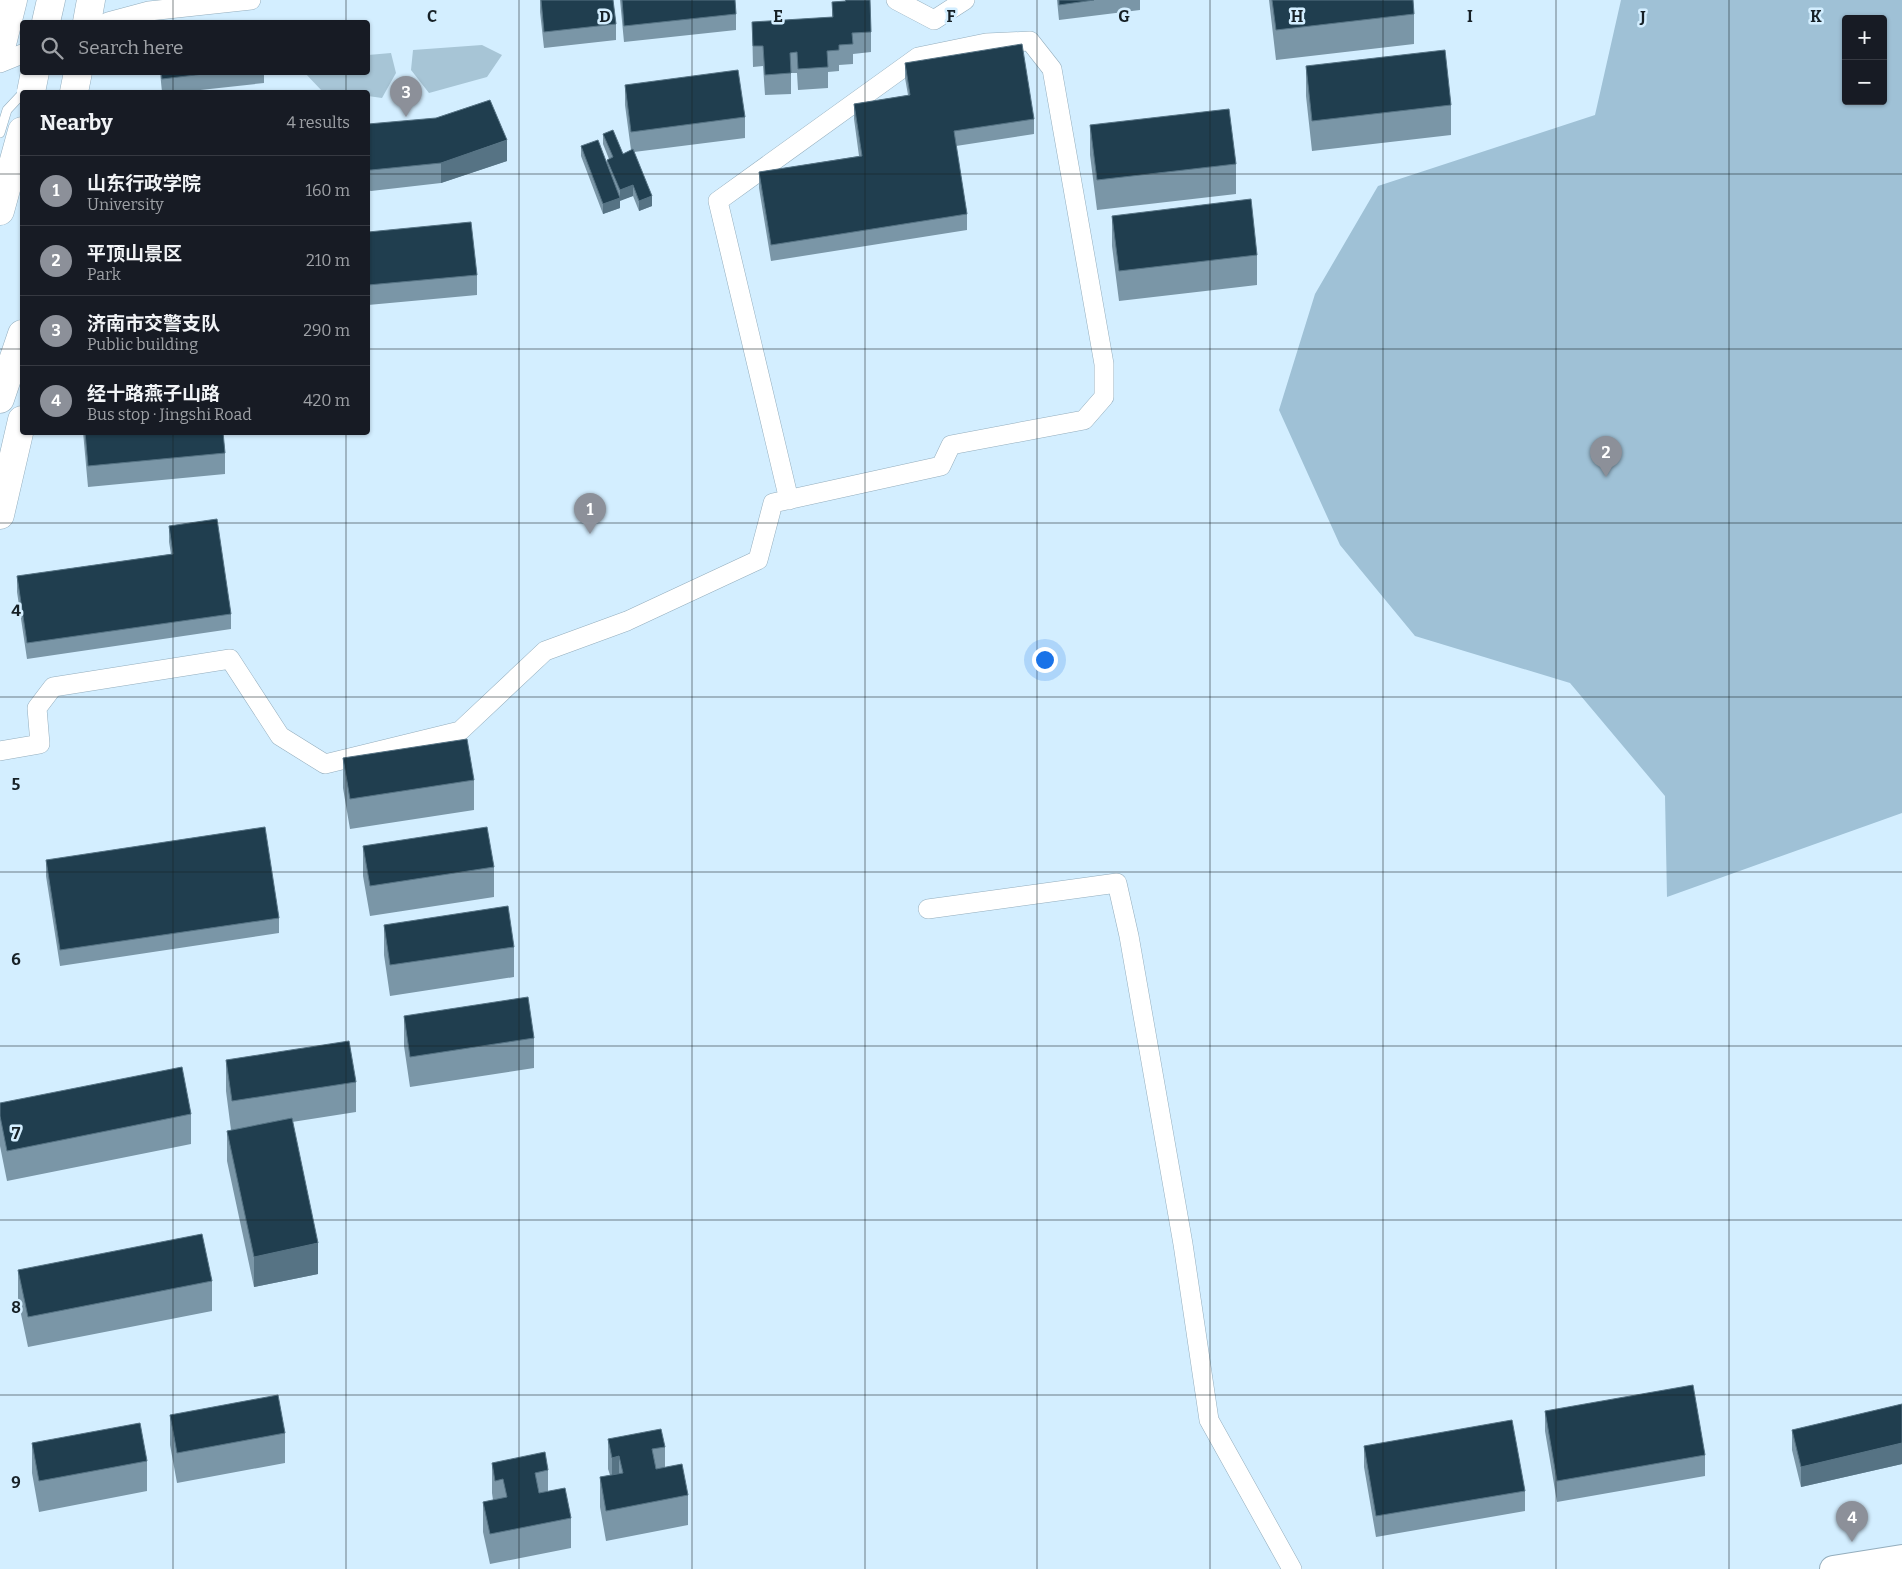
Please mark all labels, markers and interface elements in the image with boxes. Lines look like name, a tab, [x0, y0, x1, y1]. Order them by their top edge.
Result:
text: C	[427, 7, 437, 26]
text: D	[599, 7, 611, 26]
text: E	[773, 7, 783, 26]
text: F	[947, 7, 956, 26]
text: G	[1118, 7, 1130, 26]
text: H	[1291, 7, 1304, 26]
text: I	[1467, 7, 1473, 26]
text: J	[1639, 7, 1646, 26]
text: K	[1810, 7, 1822, 26]
map controls	[1842, 15, 1887, 105]
button: +	[1842, 15, 1887, 60]
search box	[20, 20, 370, 75]
icon: search	[38, 34, 66, 62]
text: Search here	[78, 36, 183, 59]
button: −	[1842, 60, 1887, 105]
pin: 3	[390, 76, 422, 117]
text: Nearby	[40, 110, 113, 136]
text: 4 results	[287, 113, 350, 132]
text: 山东行政学院	[87, 172, 201, 195]
text: 1	[53, 181, 59, 200]
text: 160 m	[305, 181, 350, 200]
text: University	[87, 195, 164, 214]
text: 平顶山景区	[87, 242, 182, 265]
text: 2	[51, 251, 61, 270]
text: 210 m	[306, 251, 350, 270]
text: Park	[87, 265, 121, 284]
text: 济南市交警支队	[87, 312, 220, 335]
text: 3	[51, 321, 61, 340]
text: 290 m	[303, 321, 350, 340]
text: Public building	[87, 335, 198, 354]
text: 经十路燕子山路	[87, 382, 220, 405]
text: 4	[51, 391, 61, 410]
text: 420 m	[303, 391, 350, 410]
text: Bus stop · Jingshi Road	[87, 405, 252, 424]
pin: 2	[1590, 436, 1622, 477]
pin: 1	[574, 493, 606, 534]
text: 4	[11, 601, 21, 620]
your location	[1032, 647, 1058, 673]
text: 5	[12, 775, 21, 794]
text: 6	[11, 950, 21, 969]
text: 7	[12, 1124, 21, 1143]
text: 8	[11, 1298, 21, 1317]
text: 9	[11, 1473, 21, 1492]
pin: 4	[1836, 1501, 1868, 1542]

